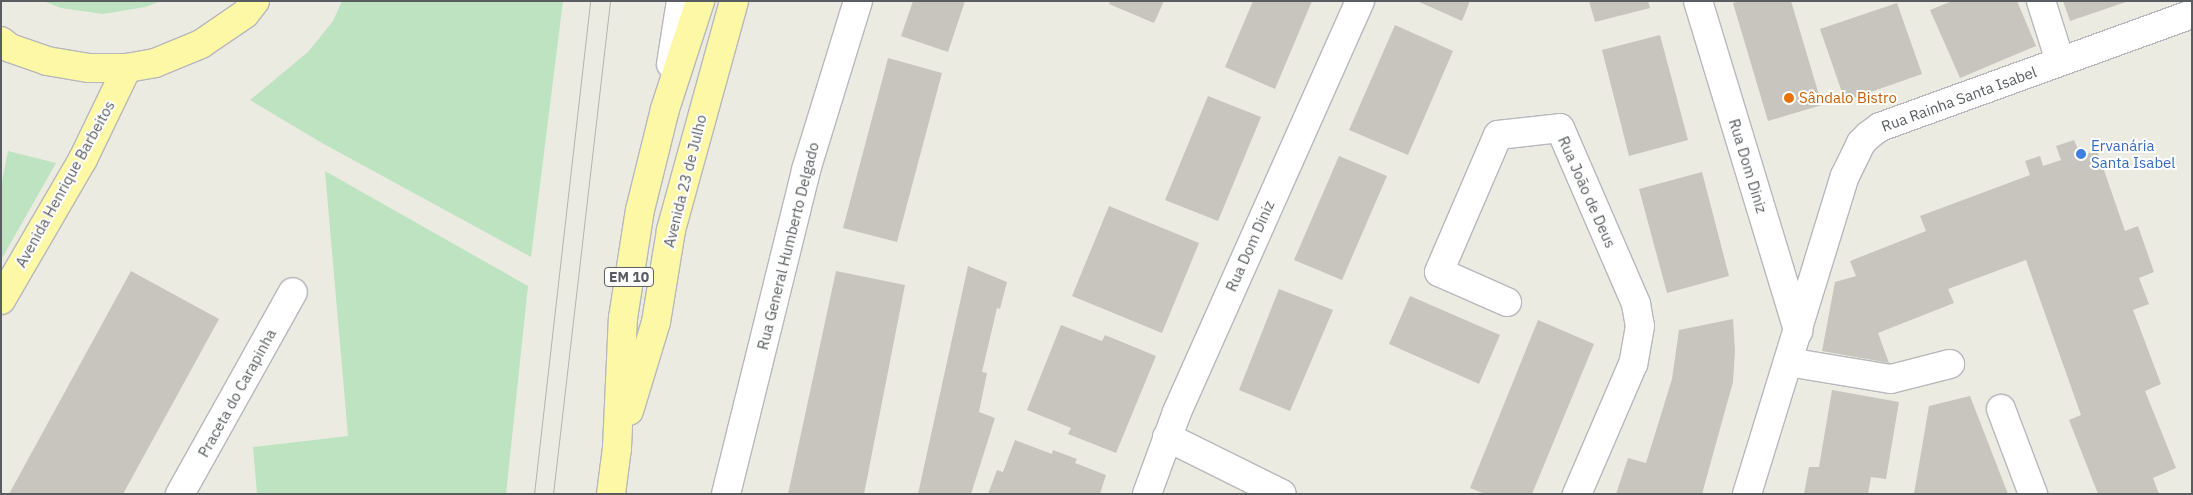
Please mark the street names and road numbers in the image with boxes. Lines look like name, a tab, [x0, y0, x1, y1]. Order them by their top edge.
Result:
street label: Rua Rainha Santa Isabel	[1879, 63, 2039, 135]
street label: Avenida Henrique Barbeitos	[12, 97, 118, 271]
street label: Avenida 23 de Julho	[660, 113, 710, 249]
street label: Rua Dom Diniz	[1725, 117, 1771, 215]
street label: Rua João de Deus	[1554, 133, 1620, 251]
street label: Rua General Humberto Delgado	[753, 140, 823, 352]
street label: Rua Dom Diniz	[1222, 198, 1278, 294]
road number: EM 10	[603, 266, 655, 288]
street label: Praceta do Carapinha	[194, 326, 280, 460]

